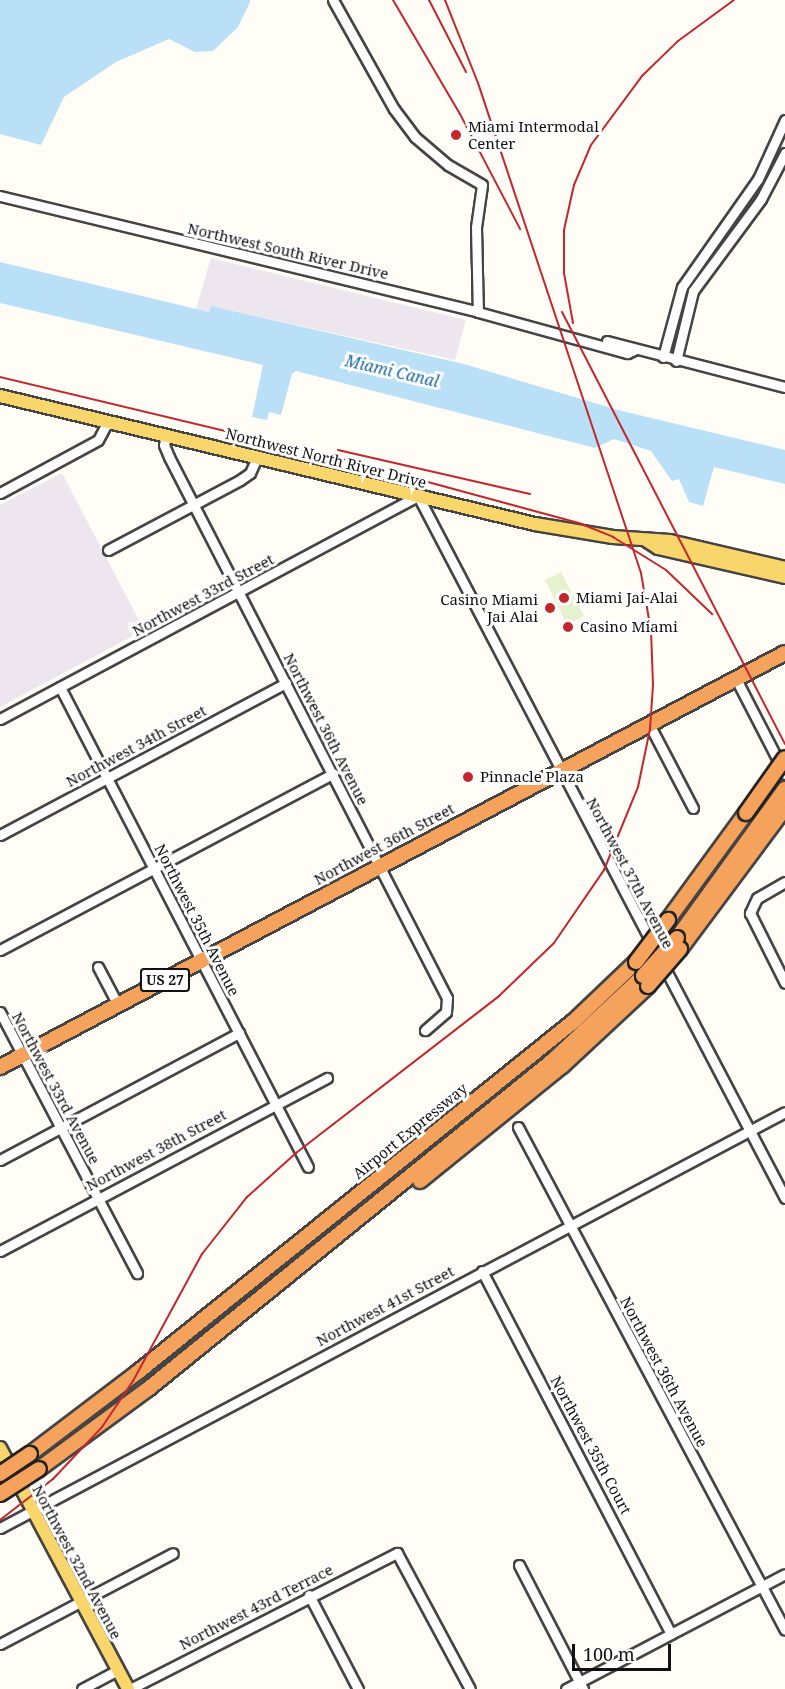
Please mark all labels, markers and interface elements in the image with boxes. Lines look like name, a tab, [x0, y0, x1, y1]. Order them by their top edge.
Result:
place label: Miami Intermodal Center	[468, 117, 599, 152]
marker: Miami Intermodal Center	[449, 128, 463, 142]
street label: Northwest South River Drive	[186, 219, 390, 283]
water label: Miami Canal	[343, 351, 441, 391]
street label: Northwest North River Drive	[224, 424, 428, 492]
street label: Northwest 33rd Street	[129, 550, 277, 640]
place label: Miami Jai-Alai	[576, 589, 678, 607]
place label: Casino Miami Jai Alai	[440, 590, 538, 625]
marker: Miami Jai-Alai	[557, 591, 571, 605]
marker: Casino Miami Jai Alai	[543, 601, 557, 615]
place label: Casino Miami	[580, 618, 678, 636]
marker: Casino Miami	[561, 620, 575, 634]
street label: Northwest 36th Avenue	[280, 650, 372, 808]
street label: Northwest 34th Street	[63, 701, 209, 791]
place label: Pinnacle Plaza	[480, 768, 584, 786]
marker: Pinnacle Plaza	[461, 770, 475, 784]
street label: Northwest 37th Avenue	[583, 795, 677, 951]
street label: Northwest 36th Street	[311, 799, 457, 889]
street label: Northwest 35th Avenue	[151, 841, 243, 999]
road number: US 27	[140, 969, 190, 991]
street label: Northwest 33rd Avenue	[8, 1009, 104, 1167]
street label: Airport Expressway	[349, 1079, 471, 1183]
street label: Northwest 38th Street	[83, 1105, 229, 1195]
street label: Northwest 41st Street	[313, 1262, 457, 1350]
street label: Northwest 36th Avenue	[617, 1294, 711, 1450]
street label: Northwest 35th Court	[547, 1373, 635, 1517]
street label: Northwest 32nd Avenue	[29, 1482, 125, 1642]
street label: Northwest 43rd Terrace	[176, 1560, 336, 1654]
scale bar	[575, 1632, 674, 1670]
text: 100 m	[583, 1642, 635, 1666]

